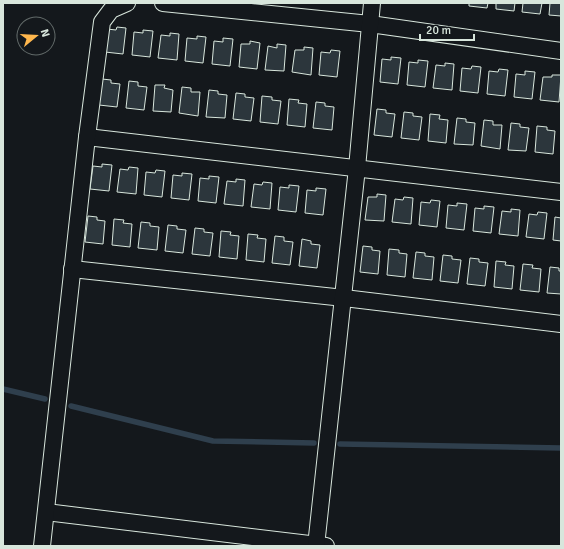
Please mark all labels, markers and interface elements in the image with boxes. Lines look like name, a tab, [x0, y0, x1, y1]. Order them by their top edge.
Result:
north arrow	[16, 16, 56, 56]
scale bar	[420, 16, 474, 42]
text: 20 m	[426, 23, 451, 38]
text: N	[38, 27, 52, 39]

